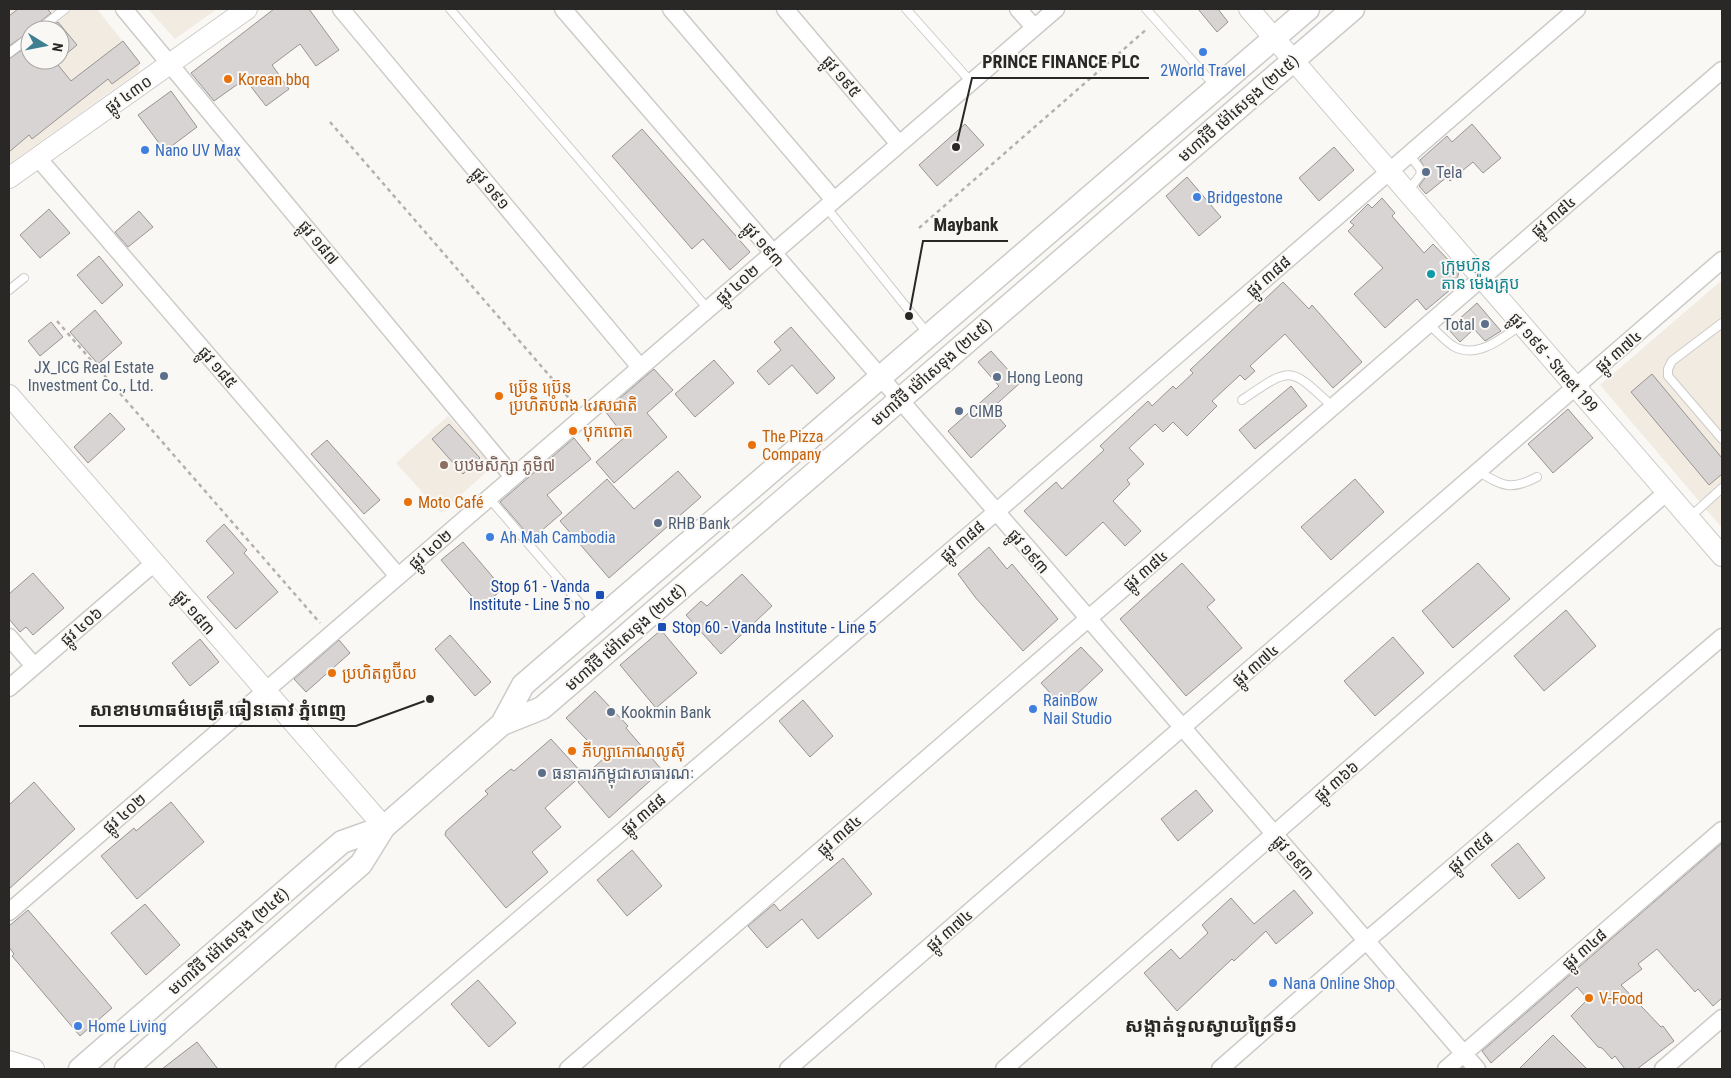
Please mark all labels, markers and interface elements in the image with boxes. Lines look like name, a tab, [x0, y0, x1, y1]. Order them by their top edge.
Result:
north arrow	[20, 20, 70, 70]
text: N	[49, 42, 66, 53]
callout: PRINCE FINANCE PLC	[972, 45, 1149, 78]
marker: 2World Travel	[1197, 46, 1209, 58]
street label: មហាវិថី ម៉ៅសេទុង (២៤៥)	[1173, 50, 1303, 167]
street label: ផ្លូវ ១៩៥	[815, 51, 865, 104]
text: PRINCE FINANCE PLC	[982, 51, 1140, 72]
place label: 2World Travel	[1160, 61, 1246, 80]
place label: Korean bbq	[238, 70, 310, 89]
street label: ផ្លូវ ៤៣០	[101, 71, 158, 121]
marker: Korean bbq	[222, 73, 234, 85]
place label: Nano UV Max	[155, 141, 240, 160]
marker: Nano UV Max	[139, 144, 151, 156]
street label: ផ្លូវ ១៩១	[464, 163, 514, 216]
place label: Tela	[1436, 163, 1462, 182]
marker: Tela	[1420, 166, 1432, 178]
place label: Bridgestone	[1207, 188, 1283, 207]
marker: Bridgestone	[1191, 191, 1203, 203]
street label: ផ្លូវ ៣៨៤	[1527, 192, 1583, 245]
callout: Maybank	[923, 208, 1008, 241]
text: Maybank	[934, 214, 999, 235]
street label: ផ្លូវ ១៨៧	[291, 216, 343, 271]
street label: ផ្លូវ ១៩៣	[735, 218, 788, 274]
street label: ផ្លូវ ៣៨៨	[1242, 252, 1298, 305]
place label: ក្រុមហ៊ុន តាន ម៉េងគ្រុប	[1441, 256, 1519, 293]
street label: ផ្លូវ ៤០២	[712, 260, 766, 312]
marker: ក្រុមហ៊ុន តាន ម៉េងគ្រុប	[1425, 268, 1437, 280]
street label: ផ្លូវ ១៩៩ - Street 199	[1502, 309, 1602, 419]
street label: មហាវិថី ម៉ៅសេទុង (២៤៥)	[866, 314, 996, 431]
place label: Total	[1443, 315, 1475, 334]
marker: Total	[1479, 318, 1491, 330]
street label: ផ្លូវ ៣៧៤	[1591, 326, 1649, 380]
street label: ផ្លូវ ១៨៥	[191, 342, 241, 395]
place label: JX_ICG Real Estate Investment Co., Ltd.	[28, 358, 154, 395]
place label: Hong Leong	[1007, 368, 1083, 387]
marker: JX_ICG Real Estate Investment Co., Ltd.	[158, 370, 170, 382]
marker: Hong Leong	[991, 371, 1003, 383]
place label: ប្រ៊េន ប្រ៊េន ប្រហិតបំពង ៤រសជាតិ	[509, 378, 637, 415]
marker: ប្រ៊េន ប្រ៊េន ប្រហិតបំពង ៤រសជាតិ	[493, 390, 505, 402]
place label: CIMB	[969, 402, 1003, 421]
marker: CIMB	[953, 405, 965, 417]
place label: បុកពោត	[583, 422, 633, 442]
marker: បុកពោត	[567, 425, 579, 437]
place label: The Pizza Company	[762, 427, 823, 464]
marker: The Pizza Company	[746, 439, 758, 451]
place label: បឋមសិក្សា ភូមិ៧	[454, 456, 555, 475]
marker: បឋមសិក្សា ភូមិ៧	[438, 459, 450, 471]
place label: Moto Café	[418, 493, 484, 512]
marker: Moto Café	[402, 496, 414, 508]
place label: RHB Bank	[668, 514, 731, 533]
marker: RHB Bank	[652, 517, 664, 529]
street label: ផ្លូវ ៣៨៨	[936, 517, 992, 570]
street label: ផ្លូវ ៤០២	[405, 525, 459, 577]
street label: ផ្លូវ ១៩៣	[1000, 525, 1053, 581]
place label: Ah Mah Cambodia	[500, 528, 616, 547]
marker: Ah Mah Cambodia	[484, 531, 496, 543]
street label: ផ្លូវ ៣៨៤	[1119, 546, 1175, 599]
place label: Stop 61 - Vanda Institute - Line 5 no	[469, 577, 590, 614]
street label: មហាវិថី ម៉ៅសេទុង (២៤៥)	[560, 579, 690, 696]
street label: ផ្លូវ ១៨៣	[166, 586, 219, 642]
marker: Stop 61 - Vanda Institute - Line 5 no	[594, 589, 606, 601]
street label: ផ្លូវ ៤០៦	[56, 603, 109, 653]
place label: Stop 60 - Vanda Institute - Line 5	[672, 618, 877, 637]
marker: Stop 60 - Vanda Institute - Line 5	[656, 621, 668, 633]
street label: ផ្លូវ ៣៧៤	[1228, 640, 1286, 694]
place label: ប្រហិតពូប៊ីល	[342, 661, 417, 683]
marker: ប្រហិតពូប៊ីល	[326, 667, 338, 679]
place label: RainBow Nail Studio	[1043, 691, 1112, 728]
callout: សាខាមហាធម៌មេត្រី ធៀនតោវ ភ្នំពេញ	[79, 693, 356, 726]
text: សាខាមហាធម៌មេត្រី ធៀនតោវ ភ្នំពេញ	[89, 698, 347, 721]
place label: Kookmin Bank	[621, 703, 712, 722]
marker: RainBow Nail Studio	[1027, 703, 1039, 715]
marker: Kookmin Bank	[605, 706, 617, 718]
place label: ភីហ្សាកោណលូស៊ី	[582, 741, 685, 762]
marker: ភីហ្សាកោណលូស៊ី	[566, 745, 578, 757]
street label: ផ្លូវ ៣៦៦	[1310, 757, 1366, 810]
place label: ធនាគារកម្ពុជាសាធារណៈ	[552, 764, 695, 789]
marker: ធនាគារកម្ពុជាសាធារណៈ	[536, 767, 548, 779]
street label: ផ្លូវ ៤០២	[99, 789, 153, 841]
street label: ផ្លូវ ៣៨៨	[617, 790, 673, 843]
street label: ផ្លូវ ៣៨៤	[813, 811, 869, 864]
street label: ផ្លូវ ៣៥៨	[1444, 828, 1500, 880]
street label: ផ្លូវ ១៩៣	[1265, 831, 1318, 887]
street label: មហាវិថី ម៉ៅសេទុង (២៤៥)	[163, 883, 293, 1000]
street label: ផ្លូវ ៣៧៤	[922, 905, 980, 959]
street label: ផ្លូវ ៣៤៨	[1558, 925, 1614, 978]
place label: Nana Online Shop	[1283, 974, 1395, 993]
marker: Nana Online Shop	[1267, 977, 1279, 989]
place label: V-Food	[1599, 989, 1643, 1008]
marker: V-Food	[1583, 992, 1595, 1004]
district label: សង្កាត់ទួលស្វាយព្រៃទី១	[1125, 1014, 1297, 1037]
place label: Home Living	[88, 1017, 167, 1036]
marker: Home Living	[72, 1020, 84, 1032]

